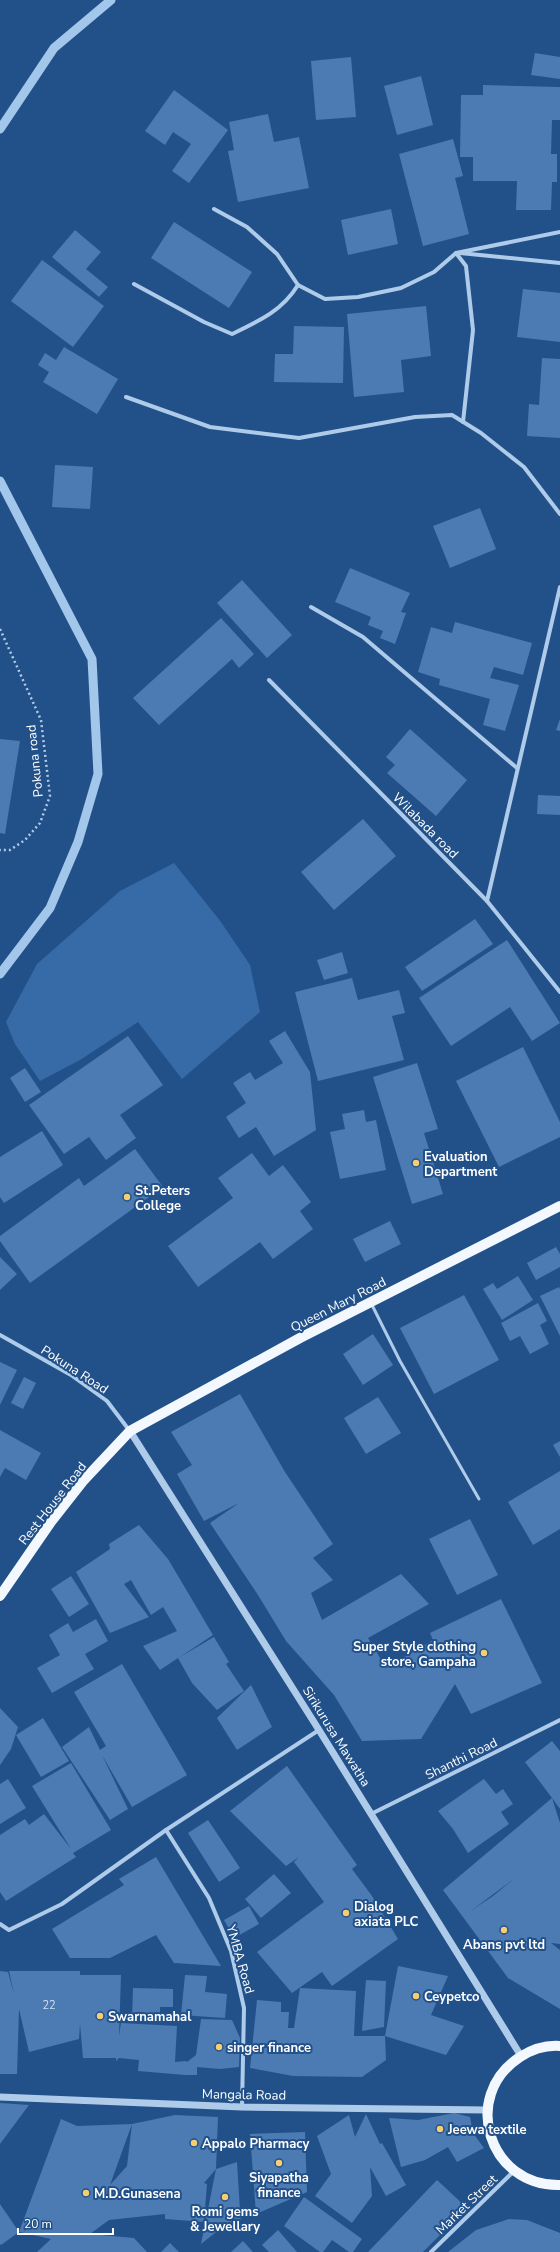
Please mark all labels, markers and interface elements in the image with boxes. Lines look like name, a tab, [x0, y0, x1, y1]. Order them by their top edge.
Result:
street label: Pokuna road	[22, 724, 48, 798]
street label: Wilabada road	[388, 789, 462, 863]
place label: Evaluation Department	[424, 1148, 498, 1181]
marker: Evaluation Department	[411, 1158, 421, 1168]
place label: St.Peters College	[135, 1182, 190, 1215]
marker: St.Peters College	[122, 1192, 132, 1202]
street label: Queen Mary Road	[288, 1273, 389, 1337]
street label: Pokuna Road	[37, 1341, 112, 1398]
street label: Rest House Road	[15, 1458, 91, 1549]
place label: Super Style clothing store, Gampaha	[353, 1638, 476, 1671]
marker: Super Style clothing store, Gampaha	[479, 1648, 489, 1658]
street label: Sirikurusa Mawatha	[298, 1683, 374, 1790]
street label: Shanthi Road	[422, 1734, 501, 1784]
place label: Dialog axiata PLC	[354, 1898, 419, 1931]
marker: Dialog axiata PLC	[341, 1908, 351, 1918]
street label: YMBA Road	[221, 1922, 258, 1996]
marker: Abans pvt ltd	[499, 1925, 509, 1935]
place label: Abans pvt ltd	[463, 1936, 545, 1954]
place label: Ceypetco	[424, 1988, 479, 2006]
marker: Ceypetco	[411, 1991, 421, 2001]
house number: 22	[42, 1998, 56, 2013]
place label: Swarnamahal	[108, 2008, 192, 2026]
marker: Swarnamahal	[95, 2011, 105, 2021]
place label: singer finance	[227, 2039, 311, 2057]
marker: singer finance	[214, 2042, 224, 2052]
street label: Mangala Road	[202, 2085, 286, 2105]
place label: Jeewa textile	[447, 2121, 527, 2139]
marker: Jeewa textile	[435, 2124, 445, 2134]
place label: Appalo Pharmacy	[202, 2135, 310, 2153]
marker: Appalo Pharmacy	[189, 2138, 199, 2148]
marker: Siyapatha finance	[274, 2158, 284, 2168]
place label: Siyapatha finance	[249, 2169, 309, 2202]
street label: Market Street	[432, 2170, 502, 2239]
place label: M.D.Gunasena	[94, 2185, 181, 2203]
marker: M.D.Gunasena	[81, 2188, 91, 2198]
marker: Romi gems & Jewellary	[220, 2192, 230, 2202]
place label: Romi gems & Jewellary	[190, 2203, 260, 2236]
scale bar	[18, 2210, 113, 2236]
text: 20 m	[24, 2216, 52, 2232]

